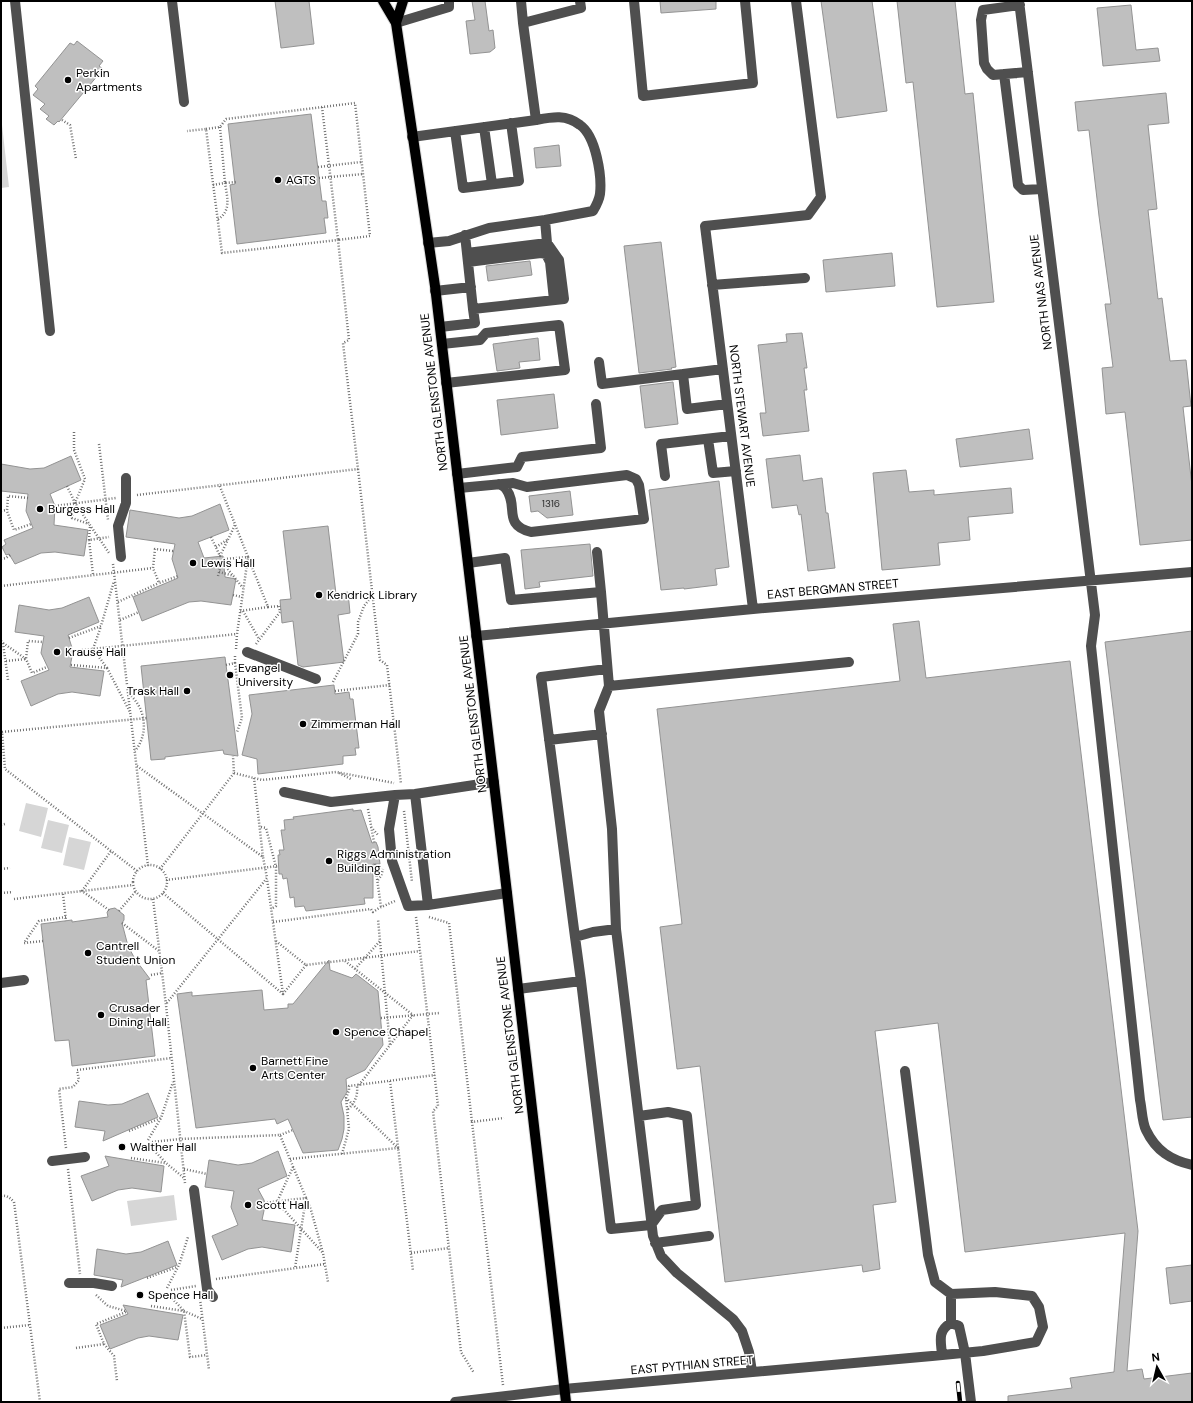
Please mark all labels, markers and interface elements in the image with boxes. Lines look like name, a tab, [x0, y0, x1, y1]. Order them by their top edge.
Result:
place label: Perkin Apartments	[76, 65, 142, 95]
marker: Perkin Apartments	[63, 75, 73, 85]
place label: AGTS	[286, 172, 316, 188]
marker: AGTS	[273, 175, 283, 185]
street label: NORTH NIAS AVENUE	[1026, 233, 1056, 351]
street label: NORTH GLENSTONE AVENUE	[416, 312, 452, 472]
street label: NORTH STEWART AVENUE	[725, 344, 759, 488]
house number: 1316	[542, 497, 560, 510]
place label: Burgess Hall	[48, 501, 115, 517]
marker: Burgess Hall	[35, 504, 45, 514]
place label: Lewis Hall	[201, 555, 255, 571]
marker: Lewis Hall	[188, 558, 198, 568]
street label: EAST BERGMAN STREET	[766, 575, 900, 603]
place label: Kendrick Library	[327, 587, 417, 603]
marker: Kendrick Library	[314, 590, 324, 600]
street label: NORTH GLENSTONE AVENUE	[455, 634, 491, 794]
place label: Krause Hall	[65, 644, 126, 660]
marker: Krause Hall	[52, 647, 62, 657]
place label: Evangel University	[238, 660, 294, 690]
marker: Evangel University	[225, 670, 235, 680]
place label: Trask Hall	[127, 683, 179, 699]
marker: Trask Hall	[182, 686, 192, 696]
place label: Zimmerman Hall	[311, 716, 400, 732]
marker: Zimmerman Hall	[298, 719, 308, 729]
place label: Riggs Administration Building	[337, 846, 451, 876]
marker: Riggs Administration Building	[324, 856, 334, 866]
place label: Cantrell Student Union	[96, 938, 175, 968]
marker: Cantrell Student Union	[83, 948, 93, 958]
street label: NORTH GLENSTONE AVENUE	[492, 955, 528, 1115]
place label: Crusader Dining Hall	[109, 1000, 167, 1030]
marker: Crusader Dining Hall	[96, 1010, 106, 1020]
place label: Spence Chapel	[344, 1024, 428, 1040]
marker: Spence Chapel	[331, 1027, 341, 1037]
place label: Barnett Fine Arts Center	[261, 1053, 328, 1083]
marker: Barnett Fine Arts Center	[248, 1063, 258, 1073]
place label: Walther Hall	[130, 1139, 196, 1155]
marker: Walther Hall	[117, 1142, 127, 1152]
place label: Scott Hall	[256, 1197, 309, 1213]
marker: Scott Hall	[243, 1200, 253, 1210]
place label: Spence Hall	[148, 1287, 213, 1303]
marker: Spence Hall	[135, 1290, 145, 1300]
north arrow	[1137, 1347, 1177, 1387]
text: N	[1151, 1350, 1161, 1365]
street label: EAST PYTHIAN STREET	[630, 1352, 754, 1378]

